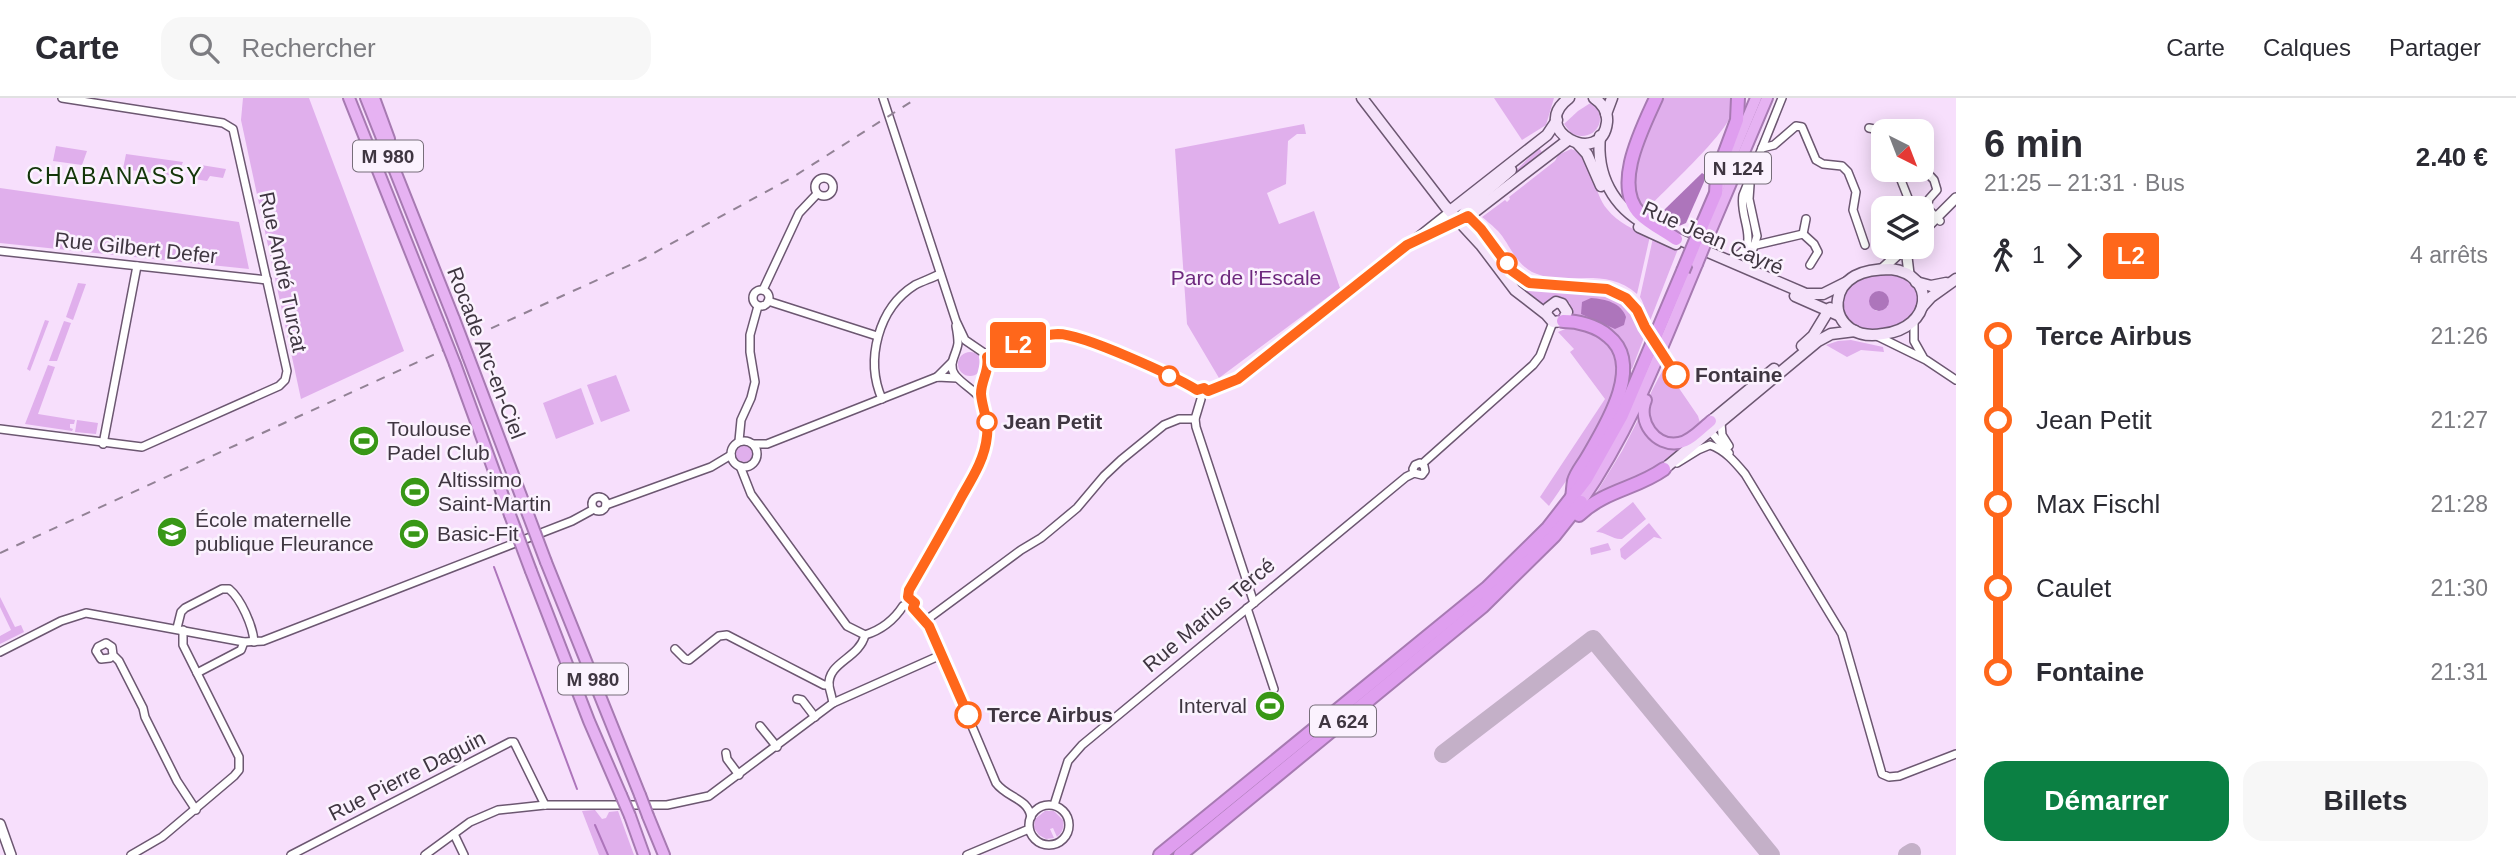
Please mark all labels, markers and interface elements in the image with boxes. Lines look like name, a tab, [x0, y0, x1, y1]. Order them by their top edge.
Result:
search box	[161, 17, 651, 80]
text: Carte	[35, 29, 119, 66]
icon: search	[185, 29, 223, 67]
text: Rechercher	[241, 33, 376, 63]
text: Carte	[2166, 34, 2225, 61]
text: Calques	[2263, 34, 2351, 61]
text: Partager	[2389, 34, 2481, 61]
north arrow	[1871, 119, 1934, 182]
map controls	[1871, 119, 1934, 259]
text: 6 min	[1984, 123, 2083, 165]
road number: M 980	[353, 141, 423, 172]
text: 2.40 €	[2416, 142, 2488, 172]
road number: N 124	[1705, 152, 1771, 184]
district label: CHABANASSY	[26, 163, 204, 189]
text: 21:25 – 21:31 · Bus	[1984, 170, 2185, 196]
street label: Rue André Turcat	[255, 190, 312, 354]
street label: Rue Jean Cayré	[1639, 196, 1787, 279]
button: layers	[1871, 196, 1934, 259]
street label: Rue Gilbert Defer	[54, 228, 219, 267]
icon: walk	[1984, 237, 2022, 275]
icon: forward	[2055, 237, 2093, 275]
text: 1	[2032, 242, 2045, 268]
text: L2	[2117, 242, 2145, 269]
text: 4 arrêts	[2410, 242, 2488, 268]
unlabelled marker	[1497, 253, 1517, 273]
street label: Rocade Arc-en-Ciel	[443, 264, 530, 442]
park label: Parc de l’Escale	[1171, 266, 1321, 289]
text: Terce Airbus	[2036, 321, 2192, 351]
line badge: L2	[986, 322, 1050, 368]
text: 21:26	[2430, 323, 2488, 349]
text: L2	[1004, 331, 1032, 358]
marker: Fontaine	[1663, 362, 1689, 388]
place label: Fontaine	[1695, 363, 1783, 386]
unlabelled marker	[1159, 366, 1179, 386]
text: Jean Petit	[2036, 405, 2152, 435]
text: 21:27	[2430, 407, 2488, 433]
place label: Jean Petit	[1003, 410, 1102, 433]
marker: Jean Petit	[977, 412, 997, 432]
place label: Toulouse Padel Club	[387, 417, 490, 464]
sports icon: Toulouse Padel Club	[347, 424, 381, 458]
place label: Altissimo Saint-Martin	[438, 468, 551, 515]
sports icon: Altissimo Saint-Martin	[398, 475, 432, 509]
text: Max Fischl	[2036, 489, 2160, 519]
text: 21:28	[2430, 491, 2488, 517]
place label: École maternelle publique Fleurance	[195, 508, 374, 555]
school or university icon: École maternelle publique Fleurance	[155, 515, 189, 549]
sports icon: Basic-Fit	[397, 517, 431, 551]
place label: Basic-Fit	[437, 522, 519, 545]
street label: Rue Marius Tercé	[1138, 553, 1279, 676]
text: Caulet	[2036, 573, 2111, 603]
text: 21:30	[2430, 575, 2488, 601]
text: Fontaine	[2036, 657, 2144, 687]
text: 21:31	[2430, 659, 2488, 685]
road number: M 980	[558, 664, 628, 694]
sports icon: Interval	[1253, 689, 1287, 723]
place label: Interval	[1178, 694, 1247, 717]
marker: Terce Airbus	[955, 702, 981, 728]
place label: Terce Airbus	[987, 703, 1113, 726]
road number: A 624	[1310, 706, 1376, 736]
street label: Rue Pierre Daguin	[325, 726, 489, 825]
button: Démarrer	[1984, 761, 2229, 841]
button: Billets	[2243, 761, 2488, 841]

